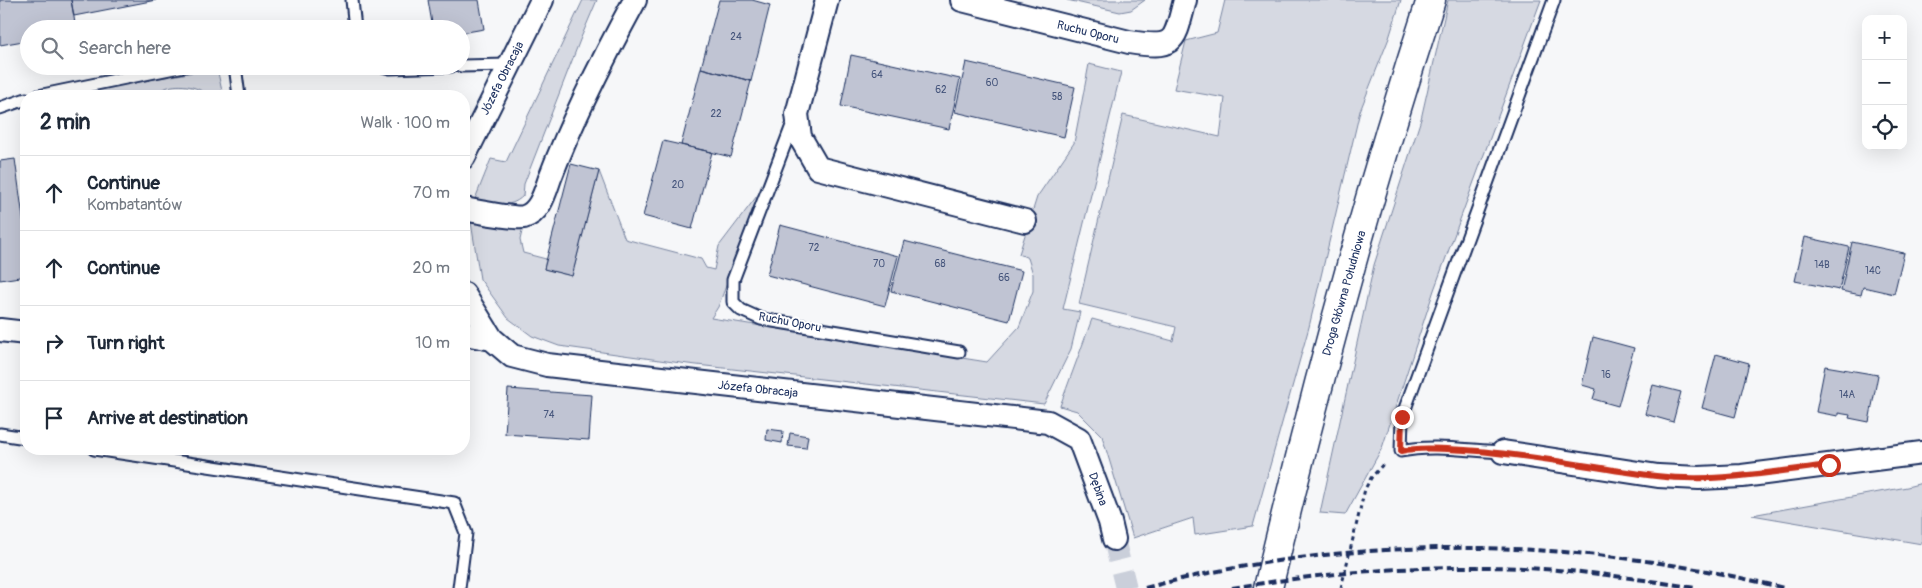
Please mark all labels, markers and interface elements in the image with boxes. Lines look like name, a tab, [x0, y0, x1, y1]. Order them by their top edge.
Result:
map controls	[1862, 15, 1907, 150]
button: +	[1862, 15, 1907, 60]
street label: Ruchu Oporu	[1055, 18, 1120, 47]
search box	[20, 20, 470, 75]
house number: 24	[730, 31, 742, 43]
icon: search	[38, 34, 66, 62]
text: Search here	[78, 36, 171, 60]
street label: Józefa Obracaja	[478, 39, 528, 117]
button: −	[1862, 60, 1907, 105]
house number: 64	[871, 69, 883, 81]
house number: 60	[986, 77, 998, 89]
house number: 62	[935, 84, 947, 96]
house number: 58	[1052, 91, 1062, 103]
button: locate	[1862, 105, 1907, 150]
house number: 22	[710, 108, 722, 120]
text: 2 min	[40, 109, 90, 136]
text: Walk · 100 m	[361, 113, 450, 133]
text: Continue	[87, 171, 160, 195]
icon: ahead	[40, 179, 68, 207]
house number: 20	[672, 179, 684, 191]
text: 70 m	[413, 183, 450, 203]
text: Kombatantów	[87, 195, 182, 215]
street label: Droga Główna Południowa	[1319, 228, 1370, 358]
house number: 72	[809, 242, 820, 254]
icon: ahead	[40, 254, 68, 282]
text: Continue	[87, 256, 160, 280]
text: 20 m	[412, 258, 450, 278]
house number: 70	[873, 258, 885, 270]
house number: 68	[935, 258, 945, 270]
house number: 14B	[1814, 259, 1830, 271]
house number: 14C	[1865, 265, 1881, 277]
house number: 66	[998, 272, 1010, 284]
street label: Ruchu Oporu	[757, 309, 822, 336]
icon: right	[40, 329, 68, 357]
text: Turn right	[87, 331, 165, 355]
text: 10 m	[415, 333, 450, 353]
house number: 16	[1601, 369, 1611, 381]
street label: Józefa Obracaja	[717, 378, 799, 401]
house number: 14A	[1839, 389, 1856, 401]
icon: arrive	[40, 404, 68, 432]
text: Arrive at destination	[87, 406, 248, 430]
route end	[1391, 406, 1414, 429]
house number: 74	[543, 409, 555, 421]
route start	[1818, 454, 1841, 477]
street label: Dębina	[1085, 471, 1111, 508]

